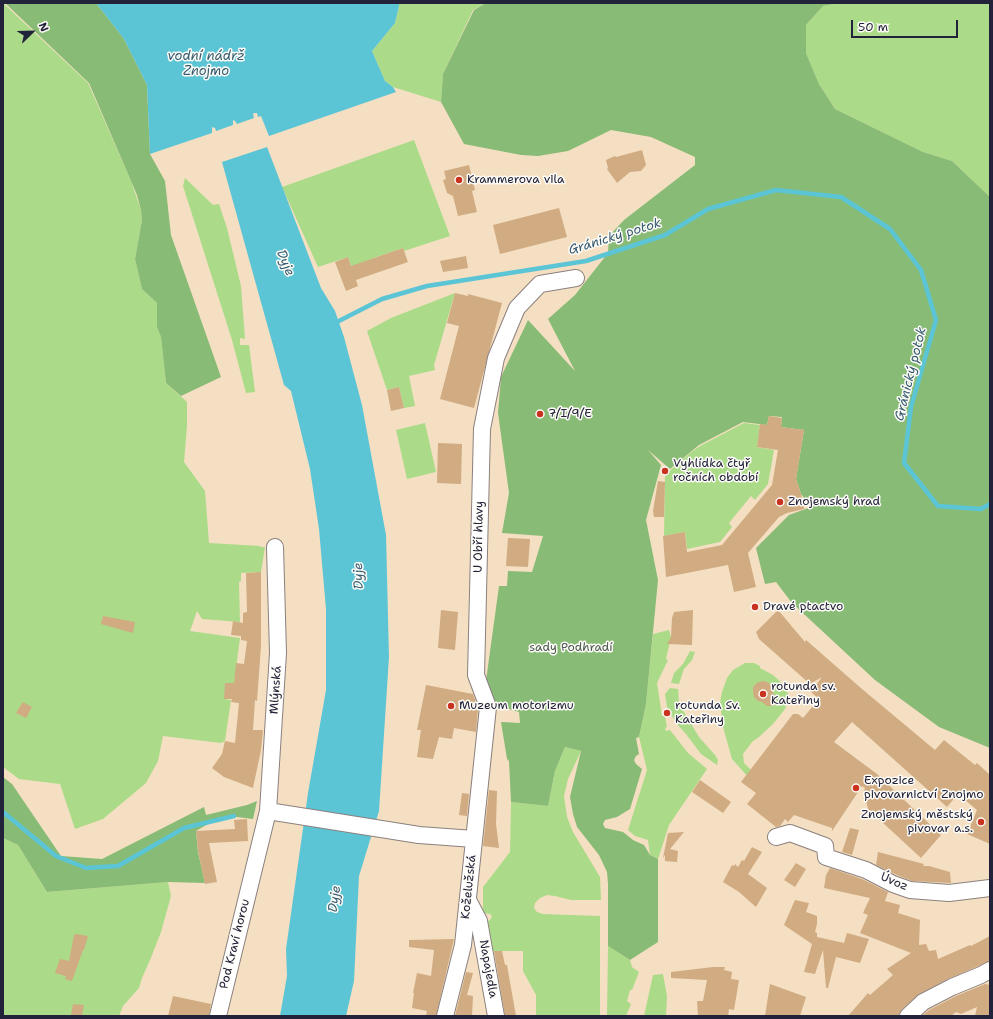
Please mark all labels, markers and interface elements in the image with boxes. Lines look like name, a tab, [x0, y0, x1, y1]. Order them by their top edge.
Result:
north arrow	[12, 12, 52, 52]
scale bar	[853, 12, 960, 38]
text: 50 m	[858, 19, 888, 35]
text: N	[35, 20, 52, 34]
water label: vodní nádrž Znojmo	[167, 49, 245, 80]
place label: Krammerova vila	[467, 173, 565, 187]
marker: Krammerova vila	[454, 175, 464, 185]
water label: Gránický potok	[567, 215, 663, 259]
water label: Dyje	[273, 248, 297, 278]
water label: Gránický potok	[892, 325, 930, 423]
place label: 7/I/9/E	[548, 407, 592, 421]
marker: 7/I/9/E	[535, 409, 545, 419]
place label: Vyhlídka čtyř ročních období	[673, 457, 758, 485]
marker: Vyhlídka čtyř ročních období	[660, 466, 670, 476]
place label: Znojemský hrad	[788, 495, 880, 509]
marker: Znojemský hrad	[775, 497, 785, 507]
street label: U Obří hlavy	[471, 501, 487, 573]
water label: Dyje	[351, 562, 367, 590]
place label: Dravé ptactvo	[763, 600, 843, 614]
marker: Dravé ptactvo	[750, 602, 760, 612]
park label: sady Podhradí	[529, 641, 613, 655]
street label: Mlýnská	[267, 665, 285, 715]
place label: rotunda sv. Kateřiny	[771, 680, 836, 708]
marker: rotunda sv. Kateřiny	[758, 689, 768, 699]
place label: Muzeum motorizmu	[459, 699, 574, 713]
place label: rotunda Sv. Kateřiny	[675, 699, 740, 727]
marker: Muzeum motorizmu	[446, 701, 456, 711]
marker: rotunda Sv. Kateřiny	[662, 708, 672, 718]
place label: Expozice pivovarnictví Znojmo	[864, 774, 983, 802]
marker: Expozice pivovarnictví Znojmo	[851, 783, 861, 793]
place label: Znojemský městský pivovar a.s.	[861, 808, 973, 836]
marker: Znojemský městský pivovar a.s.	[976, 817, 986, 827]
street label: Koželužská	[458, 854, 480, 920]
street label: Úvoz	[878, 870, 910, 894]
water label: Dyje	[325, 885, 345, 913]
street label: Pod Kraví horou	[217, 898, 253, 990]
street label: Napajedla	[476, 939, 500, 999]

